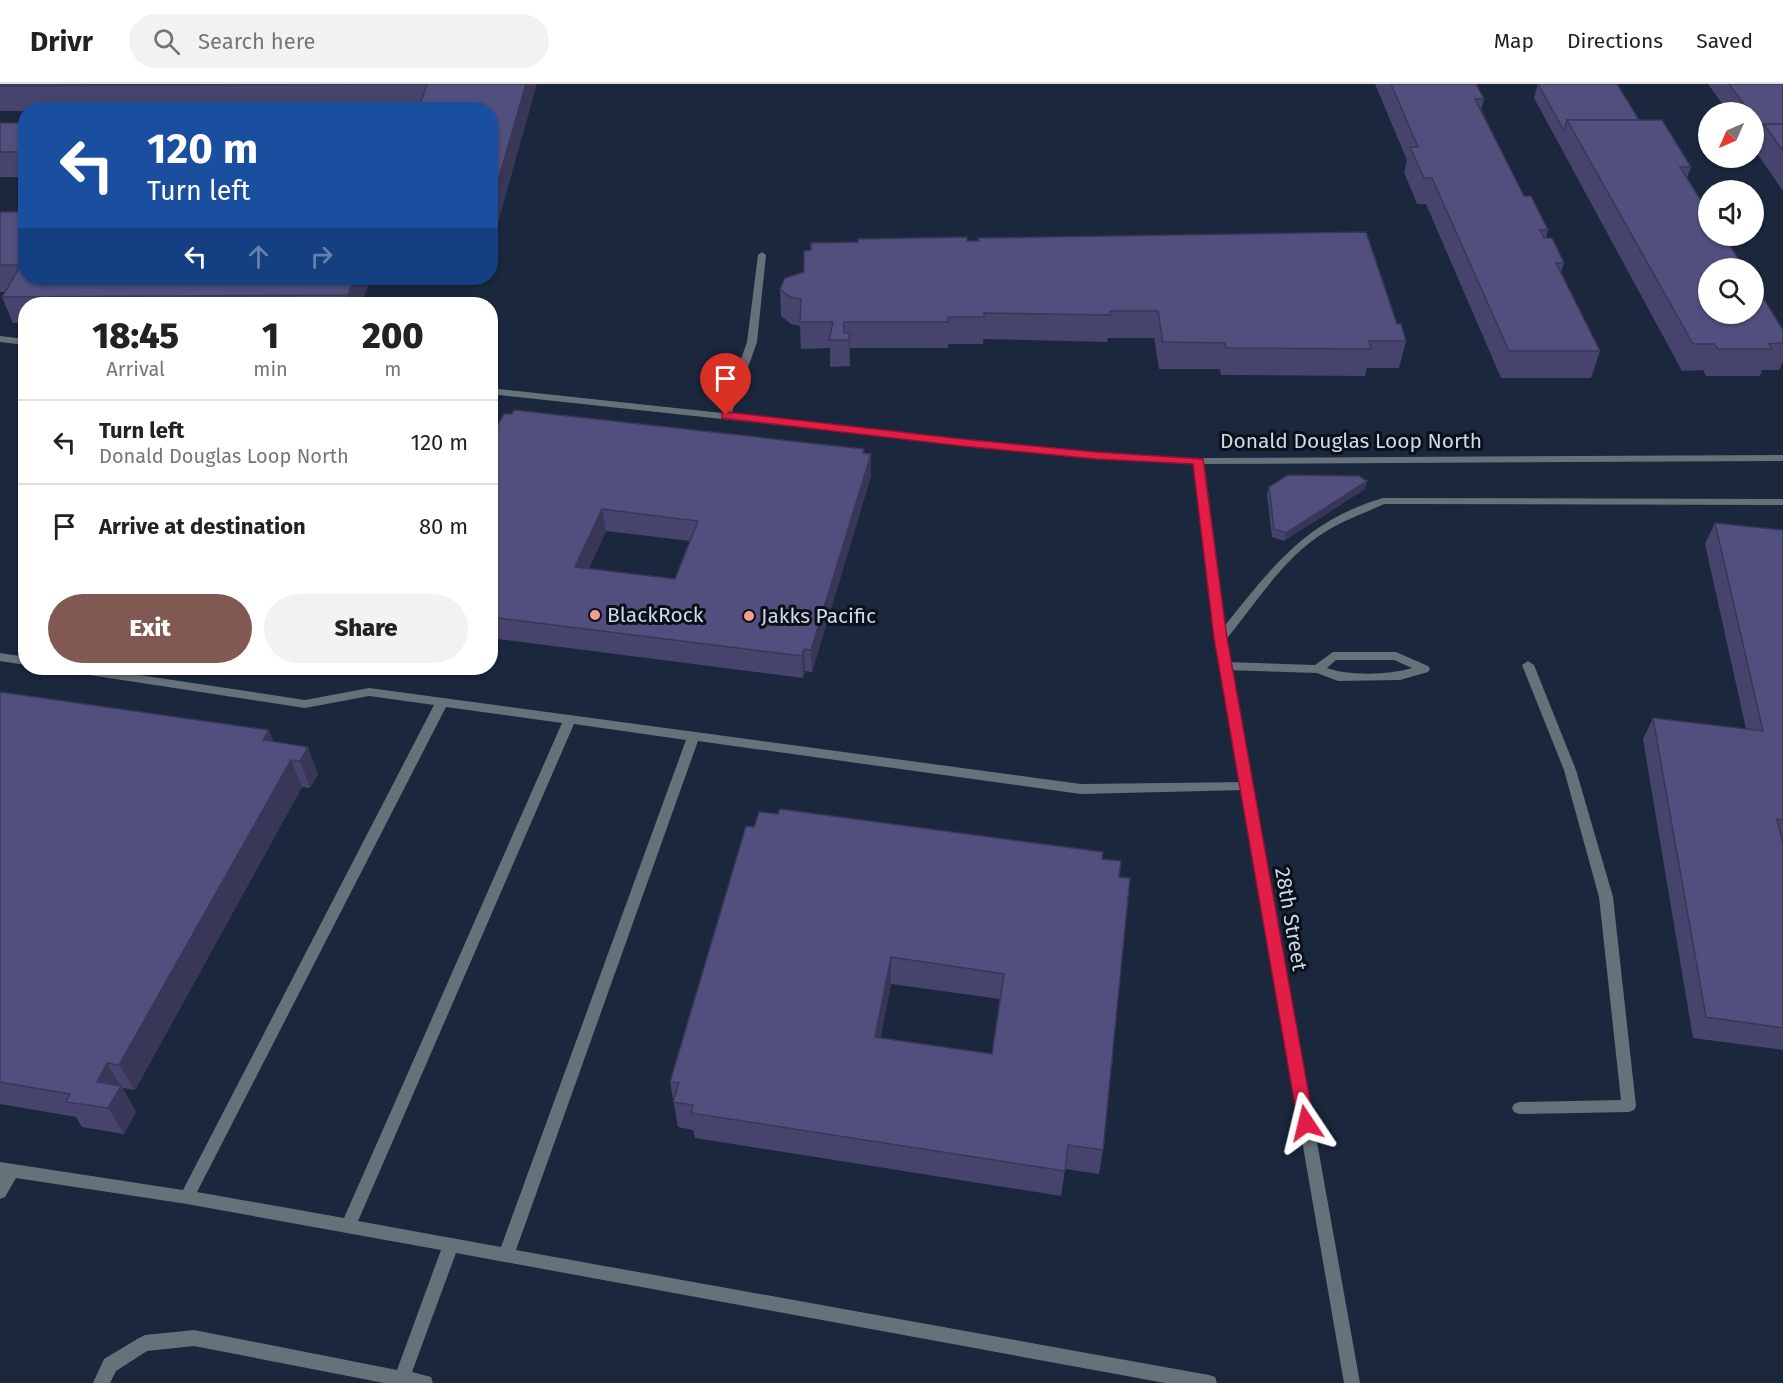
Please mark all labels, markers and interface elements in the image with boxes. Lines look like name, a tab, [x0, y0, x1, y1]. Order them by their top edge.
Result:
search box	[129, 14, 549, 68]
text: Drivr	[30, 25, 93, 58]
icon: search	[150, 25, 183, 58]
text: Search here	[198, 28, 315, 55]
text: Map	[1494, 28, 1534, 54]
text: Directions	[1567, 28, 1663, 54]
text: Saved	[1696, 28, 1753, 54]
north arrow	[1698, 102, 1764, 168]
map controls	[1698, 102, 1764, 324]
text: 120 m	[147, 124, 258, 174]
icon: left	[48, 126, 126, 204]
text: Turn left	[147, 175, 250, 207]
button: sound	[1698, 180, 1764, 246]
icon: left	[179, 240, 212, 273]
icon: ahead	[242, 240, 275, 273]
icon: right	[305, 240, 338, 273]
button: search	[1698, 258, 1764, 324]
text: 18:45	[92, 314, 179, 358]
text: 1	[262, 314, 279, 358]
text: 200	[362, 314, 424, 358]
pin	[700, 353, 751, 415]
text: Arrival	[106, 357, 165, 381]
text: min	[253, 357, 288, 381]
text: m	[384, 357, 401, 381]
icon: arrive	[709, 362, 742, 395]
text: Turn left	[99, 417, 184, 444]
icon: left	[48, 426, 81, 459]
street label: Donald Douglas Loop North	[1220, 428, 1482, 454]
text: 120 m	[411, 429, 468, 456]
text: Donald Douglas Loop North	[99, 444, 349, 468]
icon: arrive	[48, 510, 81, 543]
text: Arrive at destination	[99, 513, 306, 540]
text: 80 m	[419, 513, 468, 540]
button: Exit	[48, 594, 252, 663]
button: Share	[264, 594, 468, 663]
place label: BlackRock	[607, 602, 704, 628]
place label: Jakks Pacific	[761, 603, 876, 629]
marker: BlackRock	[588, 608, 602, 622]
marker: Jakks Pacific	[742, 609, 756, 623]
street label: 28th Street	[1269, 865, 1313, 973]
position arrow	[1274, 1091, 1338, 1155]

